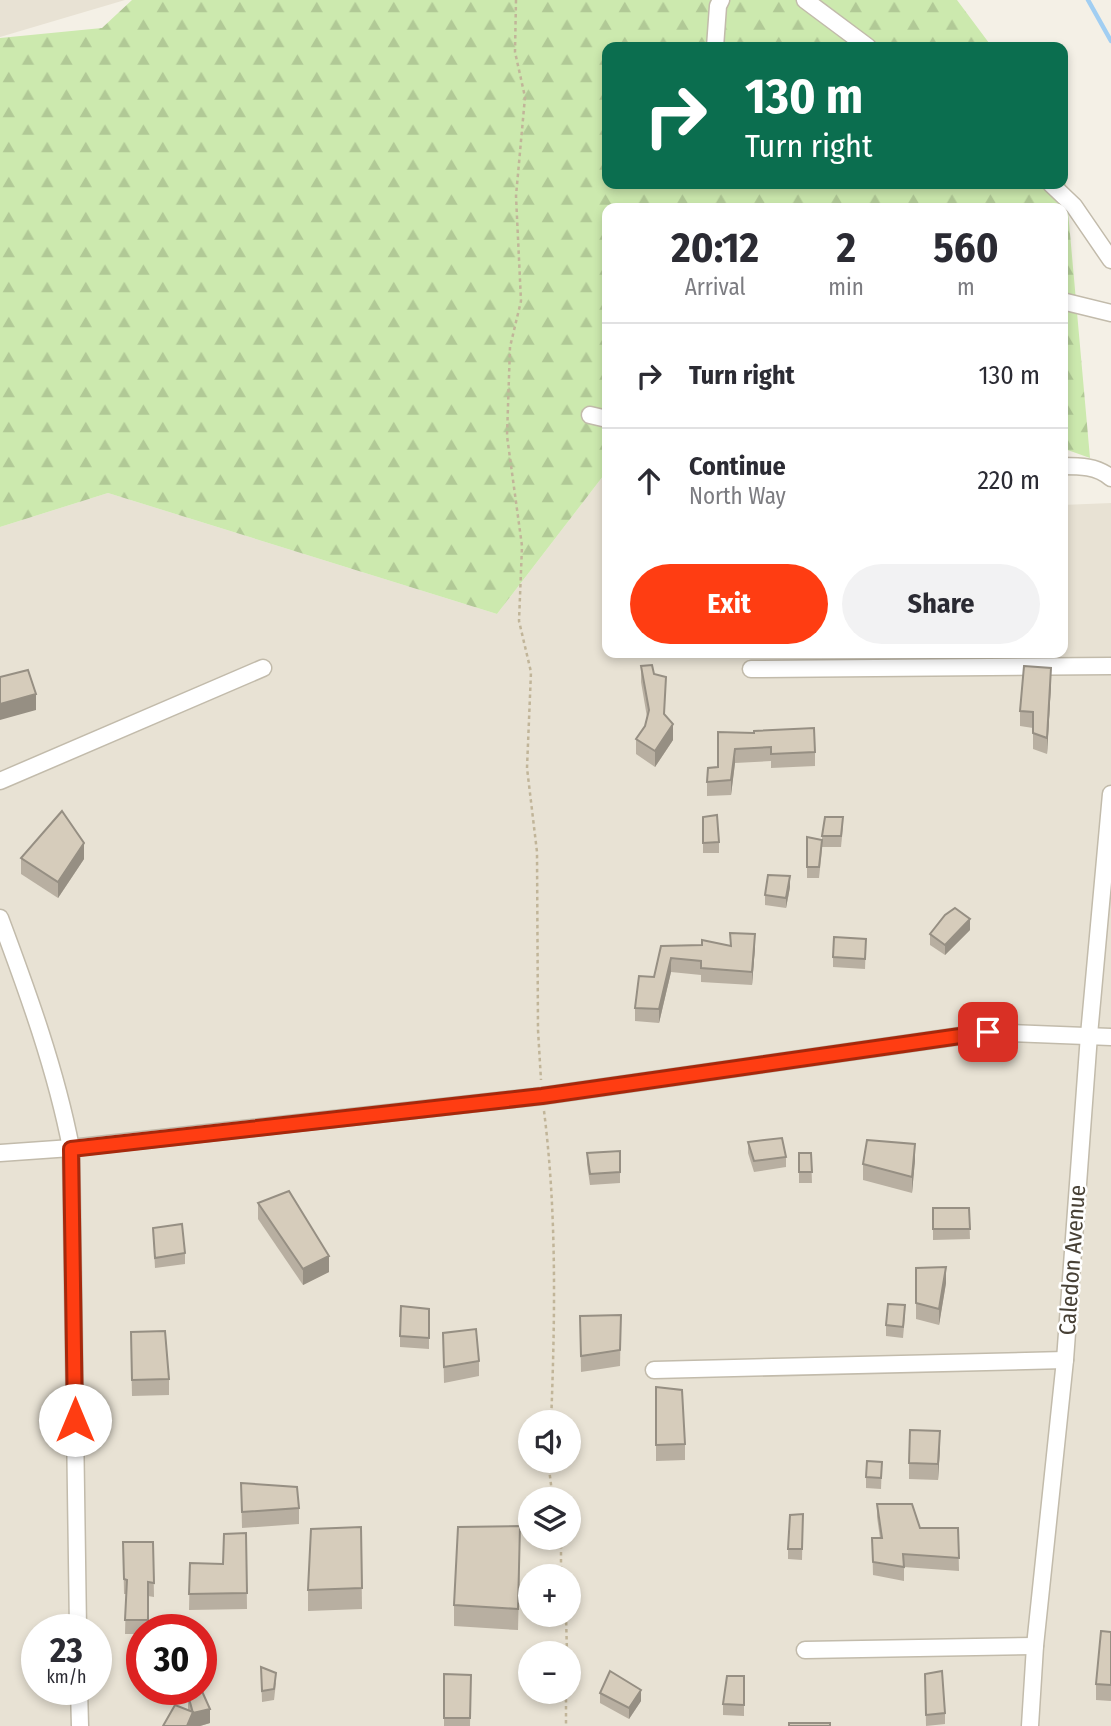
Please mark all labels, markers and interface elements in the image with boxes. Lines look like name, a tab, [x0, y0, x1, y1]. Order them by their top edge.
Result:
text: 130 m	[745, 67, 863, 126]
icon: right	[630, 70, 721, 161]
text: Turn right	[745, 127, 872, 165]
text: 20:12	[671, 223, 759, 273]
text: 2	[836, 223, 856, 273]
text: 560	[933, 223, 999, 273]
text: Arrival	[685, 273, 746, 301]
text: min	[828, 273, 864, 301]
text: m	[957, 273, 975, 301]
icon: right	[630, 357, 668, 395]
text: Turn right	[689, 360, 795, 391]
text: 130 m	[978, 360, 1040, 391]
text: Continue	[689, 451, 786, 482]
icon: ahead	[630, 462, 668, 500]
text: 220 m	[977, 465, 1040, 496]
text: North Way	[689, 482, 786, 510]
button: Exit	[630, 564, 828, 644]
button: Share	[842, 564, 1040, 644]
pin	[958, 1002, 1018, 1062]
icon: arrive	[969, 1013, 1007, 1051]
street label: Caledon Avenue	[1053, 1184, 1091, 1336]
position arrow	[38, 1383, 112, 1457]
map controls	[518, 1410, 581, 1704]
button: sound	[518, 1410, 581, 1473]
button: layers	[518, 1487, 581, 1550]
button: +	[518, 1564, 581, 1627]
speed limit sign: 30	[126, 1614, 217, 1705]
text: 23	[50, 1629, 83, 1671]
button: −	[518, 1641, 581, 1704]
text: km/h	[46, 1666, 87, 1688]

